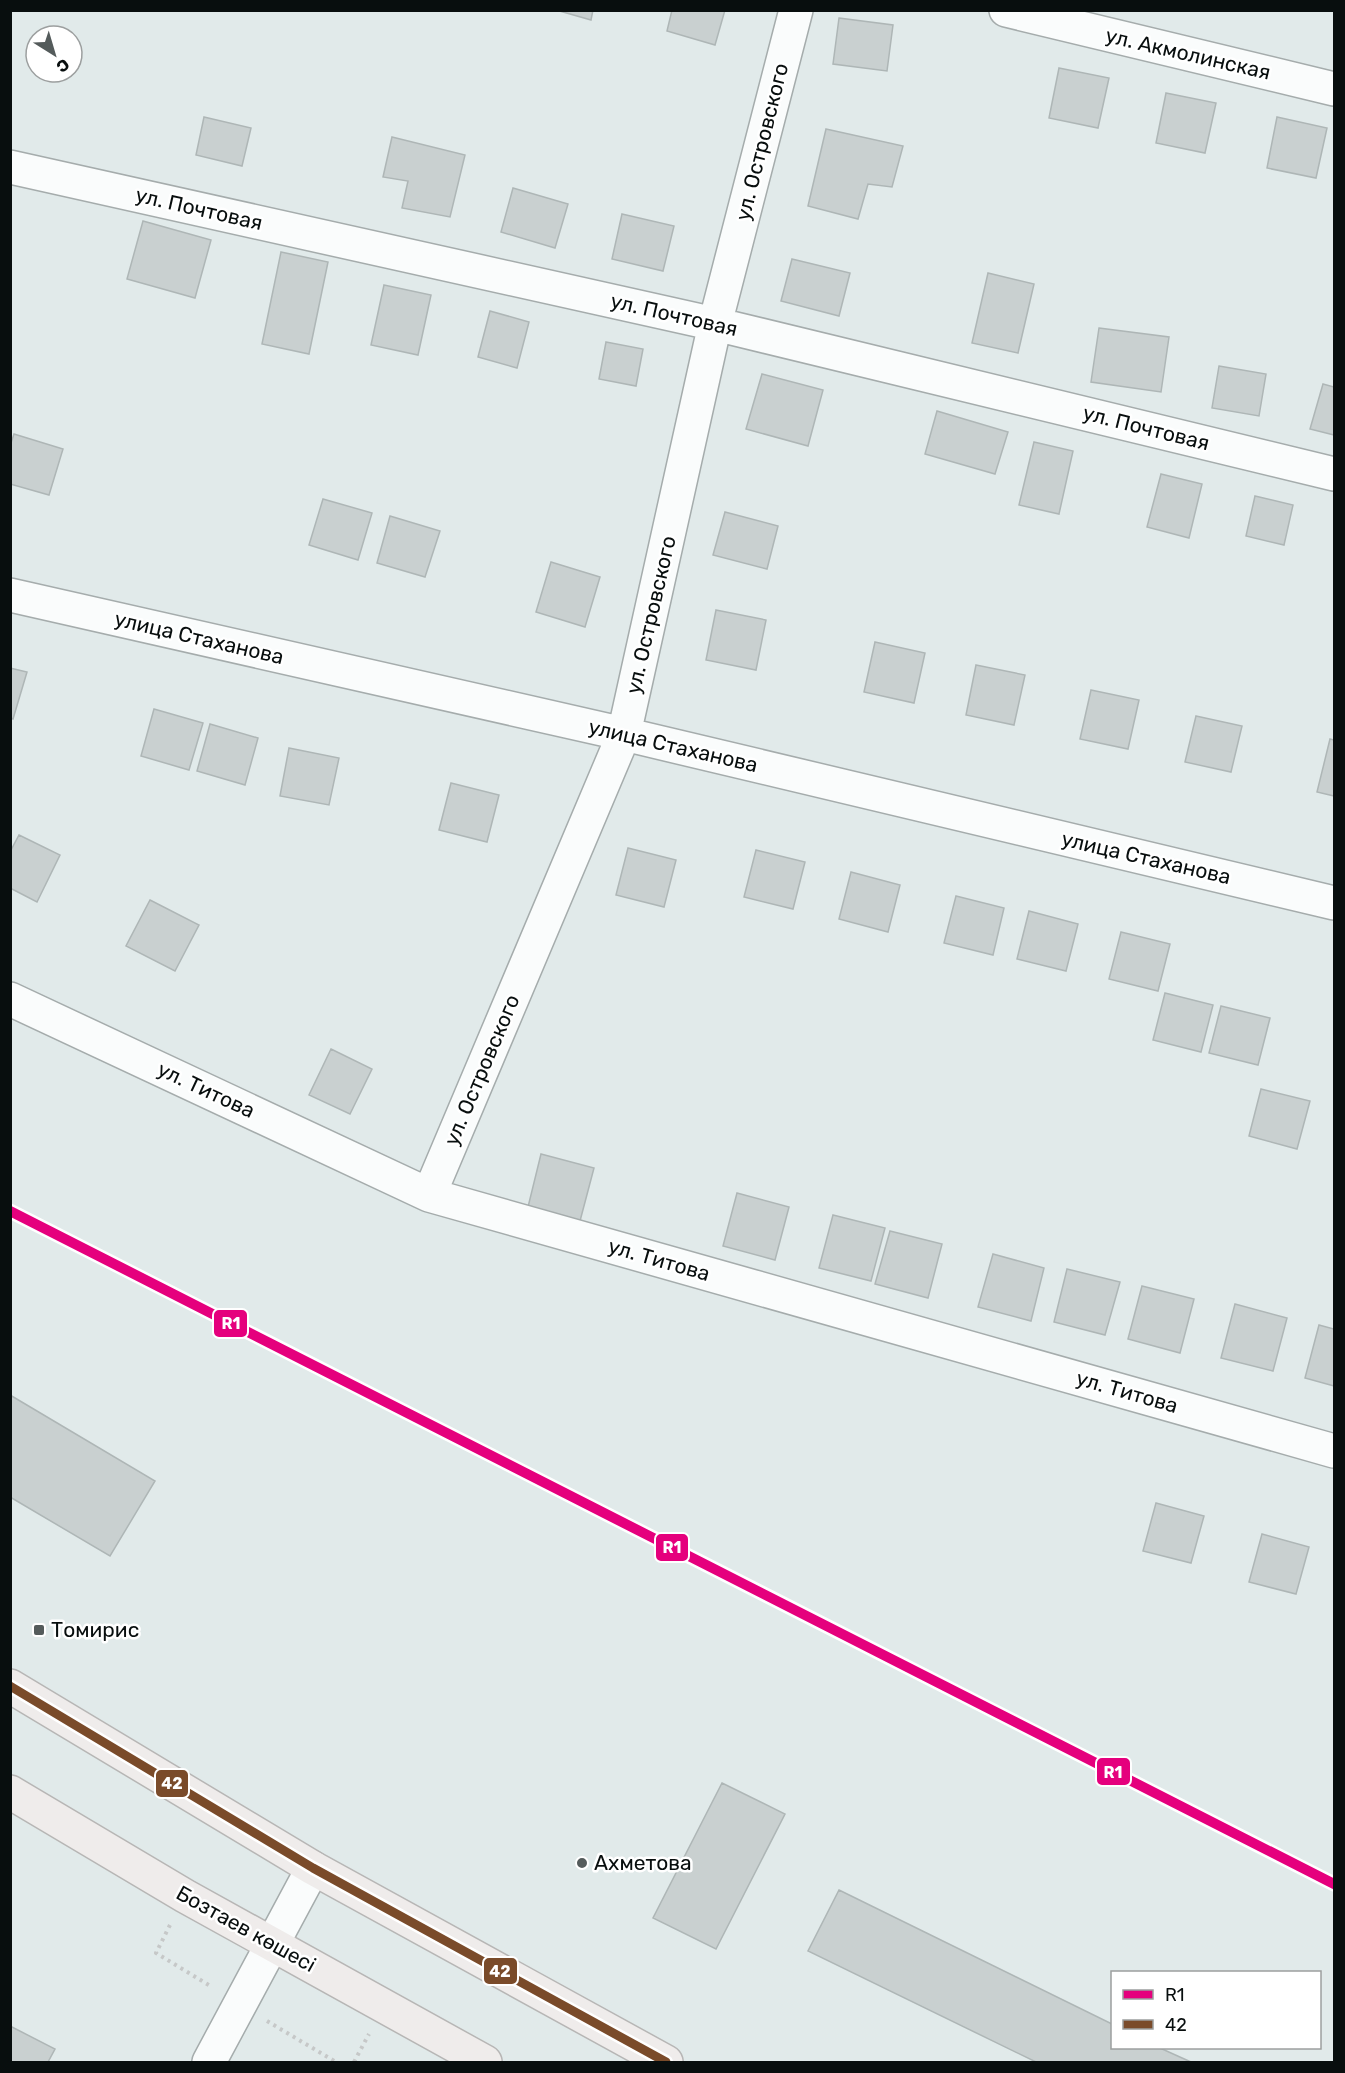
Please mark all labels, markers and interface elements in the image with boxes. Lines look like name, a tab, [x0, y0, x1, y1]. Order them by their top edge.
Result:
street label: ул. Акмолинская	[1103, 22, 1273, 85]
north arrow	[24, 24, 84, 84]
text: С	[53, 55, 73, 77]
street label: ул. Островского	[730, 60, 793, 223]
street label: ул. Почтовая	[133, 182, 265, 235]
street label: ул. Почтовая	[608, 288, 740, 341]
street label: ул. Почтовая	[1080, 400, 1212, 455]
street label: ул. Островского	[620, 533, 681, 696]
street label: улица Стаханова	[112, 606, 286, 669]
street label: улица Стаханова	[586, 714, 760, 777]
street label: улица Стаханова	[1059, 826, 1233, 889]
street label: ул. Островского	[438, 991, 525, 1149]
street label: ул. Титова	[154, 1056, 259, 1123]
street label: ул. Титова	[605, 1233, 713, 1286]
line badge: R1	[213, 1309, 248, 1338]
text: R1	[221, 1314, 241, 1333]
street label: ул. Титова	[1073, 1365, 1181, 1418]
line badge: R1	[655, 1533, 689, 1562]
text: R1	[662, 1538, 682, 1557]
place label: Томирис	[51, 1617, 139, 1642]
marker: Томирис	[32, 1623, 46, 1637]
line badge: R1	[1096, 1757, 1131, 1786]
text: R1	[1103, 1763, 1123, 1782]
line badge: 42	[155, 1769, 189, 1798]
text: 42	[161, 1774, 183, 1793]
place label: Ахметова	[594, 1850, 692, 1875]
marker: Ахметова	[575, 1856, 589, 1870]
street label: Бозтаев көшесі	[172, 1880, 320, 1977]
line badge: 42	[483, 1957, 518, 1985]
text: 42	[489, 1962, 511, 1981]
legend	[1111, 1971, 1321, 2049]
text: R1	[1165, 1984, 1185, 2006]
text: 42	[1165, 2014, 1187, 2036]

